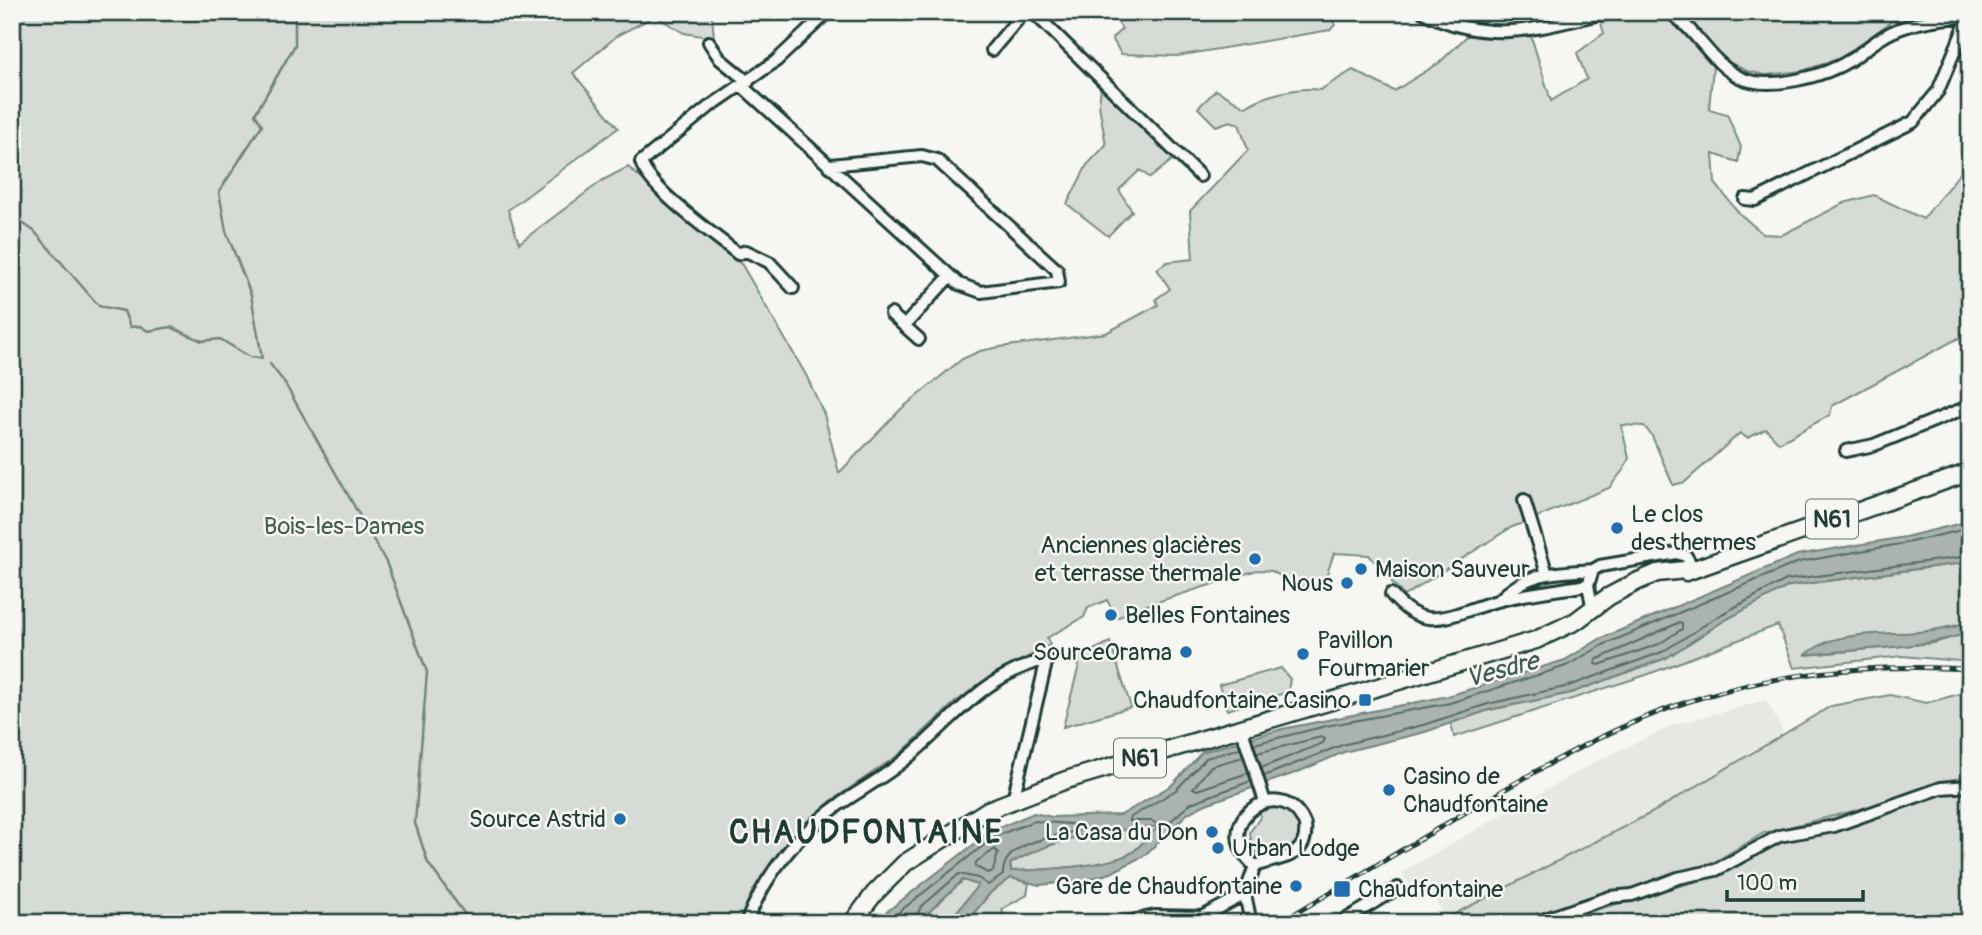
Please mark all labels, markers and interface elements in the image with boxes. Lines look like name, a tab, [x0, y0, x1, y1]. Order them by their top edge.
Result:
road number: N61	[1806, 499, 1858, 538]
place label: Le clos des thermes	[1631, 500, 1756, 557]
park label: Bois-les-Dames	[264, 512, 424, 541]
marker: Le clos des thermes	[1609, 520, 1625, 536]
place label: Anciennes glacières et terrasse thermale	[1035, 531, 1241, 588]
marker: Anciennes glacières et terrasse thermale	[1247, 551, 1263, 567]
place label: Maison Sauveur	[1375, 555, 1530, 584]
marker: Maison Sauveur	[1353, 561, 1369, 577]
place label: Nous	[1281, 569, 1333, 598]
marker: Nous	[1339, 575, 1355, 591]
place label: Belles Fontaines	[1125, 601, 1290, 630]
marker: Belles Fontaines	[1103, 607, 1119, 623]
place label: Pavillon Fourmarier	[1317, 626, 1430, 683]
place label: SourceOrama	[1033, 638, 1172, 667]
marker: SourceOrama	[1178, 644, 1194, 660]
water label: Vesdre	[1462, 644, 1544, 695]
marker: Pavillon Fourmarier	[1295, 646, 1311, 662]
place label: Chaudfontaine Casino	[1133, 686, 1351, 715]
marker: Chaudfontaine Casino	[1357, 692, 1373, 708]
road number: N61	[1114, 738, 1166, 778]
place label: Casino de Chaudfontaine	[1403, 762, 1548, 819]
marker: Casino de Chaudfontaine	[1381, 782, 1397, 798]
place label: Source Astrid	[469, 805, 606, 834]
marker: Source Astrid	[612, 811, 628, 827]
district label: CHAUDFONTAINE	[729, 813, 1003, 853]
place label: La Casa du Don	[1045, 818, 1198, 847]
marker: La Casa du Don	[1204, 824, 1220, 840]
place label: Urban Lodge	[1232, 834, 1360, 863]
marker: Urban Lodge	[1210, 840, 1226, 856]
scale bar	[1727, 858, 1863, 902]
text: 100 m	[1737, 870, 1797, 897]
place label: Gare de Chaudfontaine	[1056, 872, 1282, 901]
place label: Chaudfontaine	[1358, 875, 1503, 904]
marker: Gare de Chaudfontaine	[1288, 878, 1304, 894]
marker: Chaudfontaine	[1332, 879, 1352, 899]

